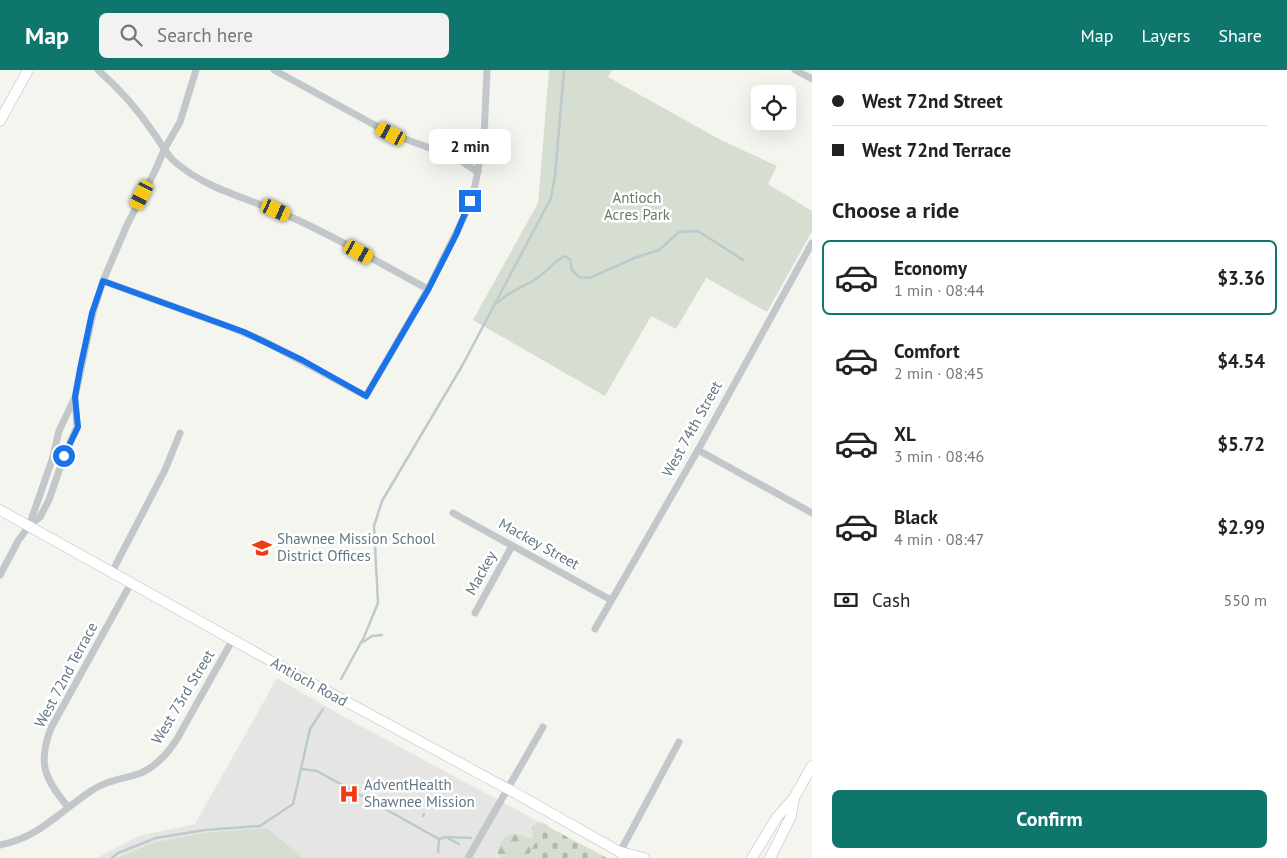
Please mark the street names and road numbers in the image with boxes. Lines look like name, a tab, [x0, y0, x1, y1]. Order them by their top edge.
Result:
street label: West 74th Street	[657, 377, 726, 480]
street label: Mackey Street	[496, 514, 583, 573]
street label: Mackey	[461, 547, 500, 598]
street label: West 72nd Terrace	[30, 619, 101, 731]
street label: West 73rd Street	[147, 646, 218, 747]
street label: Antioch Road	[268, 653, 351, 710]

